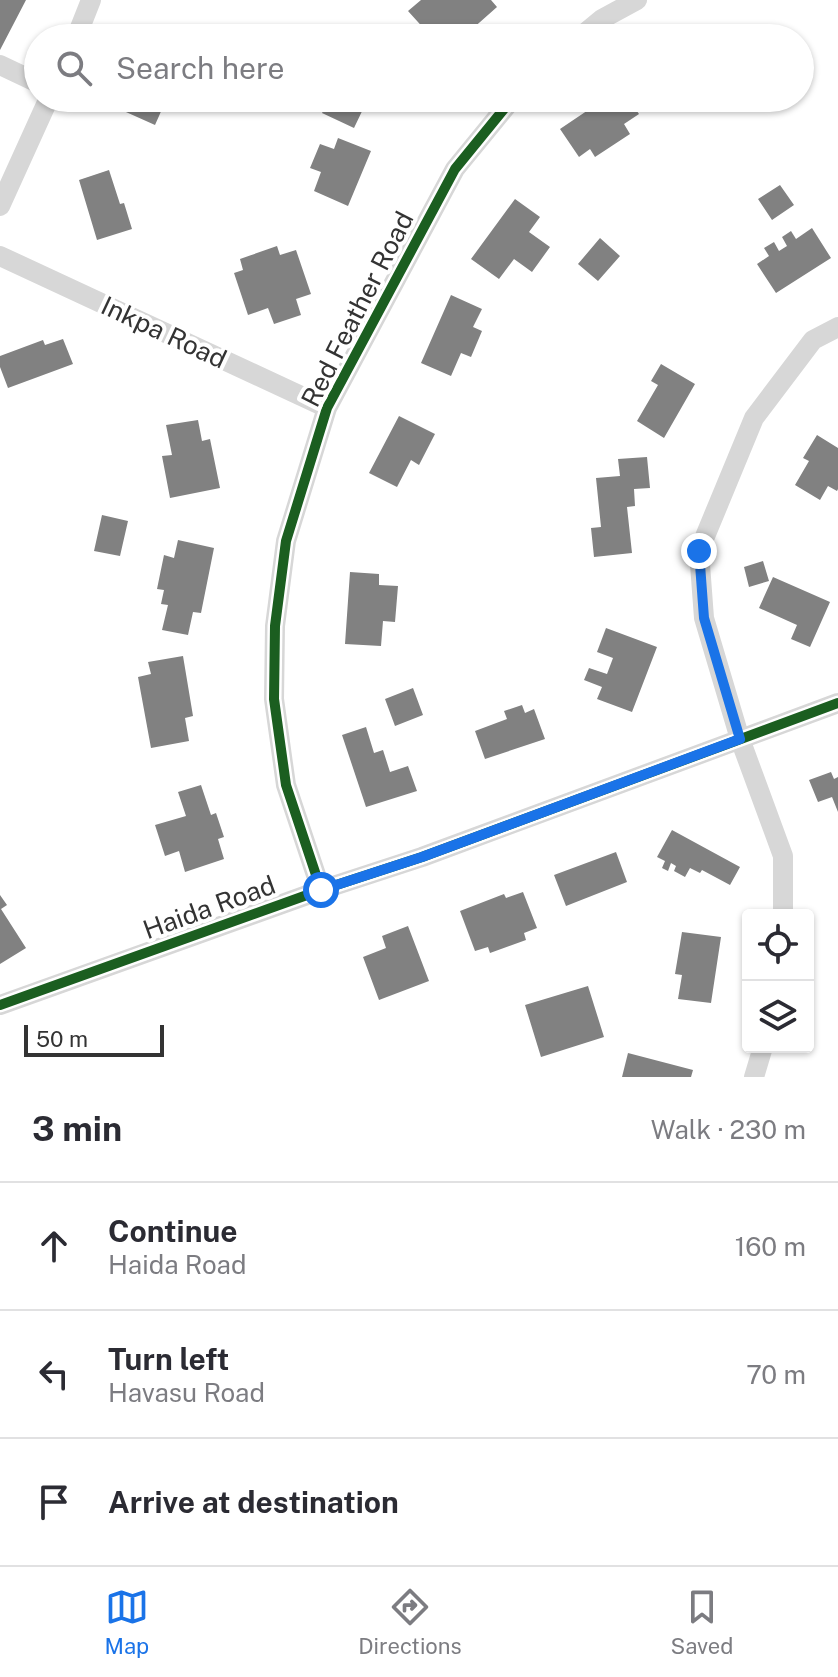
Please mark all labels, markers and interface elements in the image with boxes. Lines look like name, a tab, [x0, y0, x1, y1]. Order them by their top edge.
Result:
search box	[24, 24, 814, 112]
icon: search	[52, 46, 96, 90]
text: Search here	[116, 50, 284, 86]
street label: Red Feather Road	[294, 206, 420, 412]
street label: Inkpa Road	[96, 290, 232, 374]
route end	[681, 533, 717, 569]
street label: Haida Road	[139, 869, 279, 945]
route start	[303, 872, 339, 908]
map controls	[742, 909, 814, 1053]
button: locate	[742, 909, 814, 981]
button: layers	[742, 981, 814, 1053]
scale bar	[24, 1021, 164, 1057]
text: 50 m	[36, 1026, 88, 1052]
text: 3 min	[32, 1109, 122, 1149]
text: Walk · 230 m	[651, 1114, 806, 1145]
text: Continue	[108, 1213, 238, 1249]
icon: ahead	[32, 1224, 76, 1268]
text: 160 m	[735, 1231, 806, 1262]
text: Haida Road	[108, 1249, 246, 1280]
text: Turn left	[108, 1341, 229, 1377]
icon: left	[32, 1352, 76, 1396]
text: 70 m	[746, 1359, 806, 1390]
text: Havasu Road	[108, 1377, 265, 1408]
icon: arrive	[32, 1480, 76, 1524]
text: Arrive at destination	[108, 1484, 399, 1520]
tab: Map	[105, 1585, 149, 1659]
tab: Directions	[358, 1585, 462, 1659]
tab: Saved	[671, 1585, 733, 1659]

